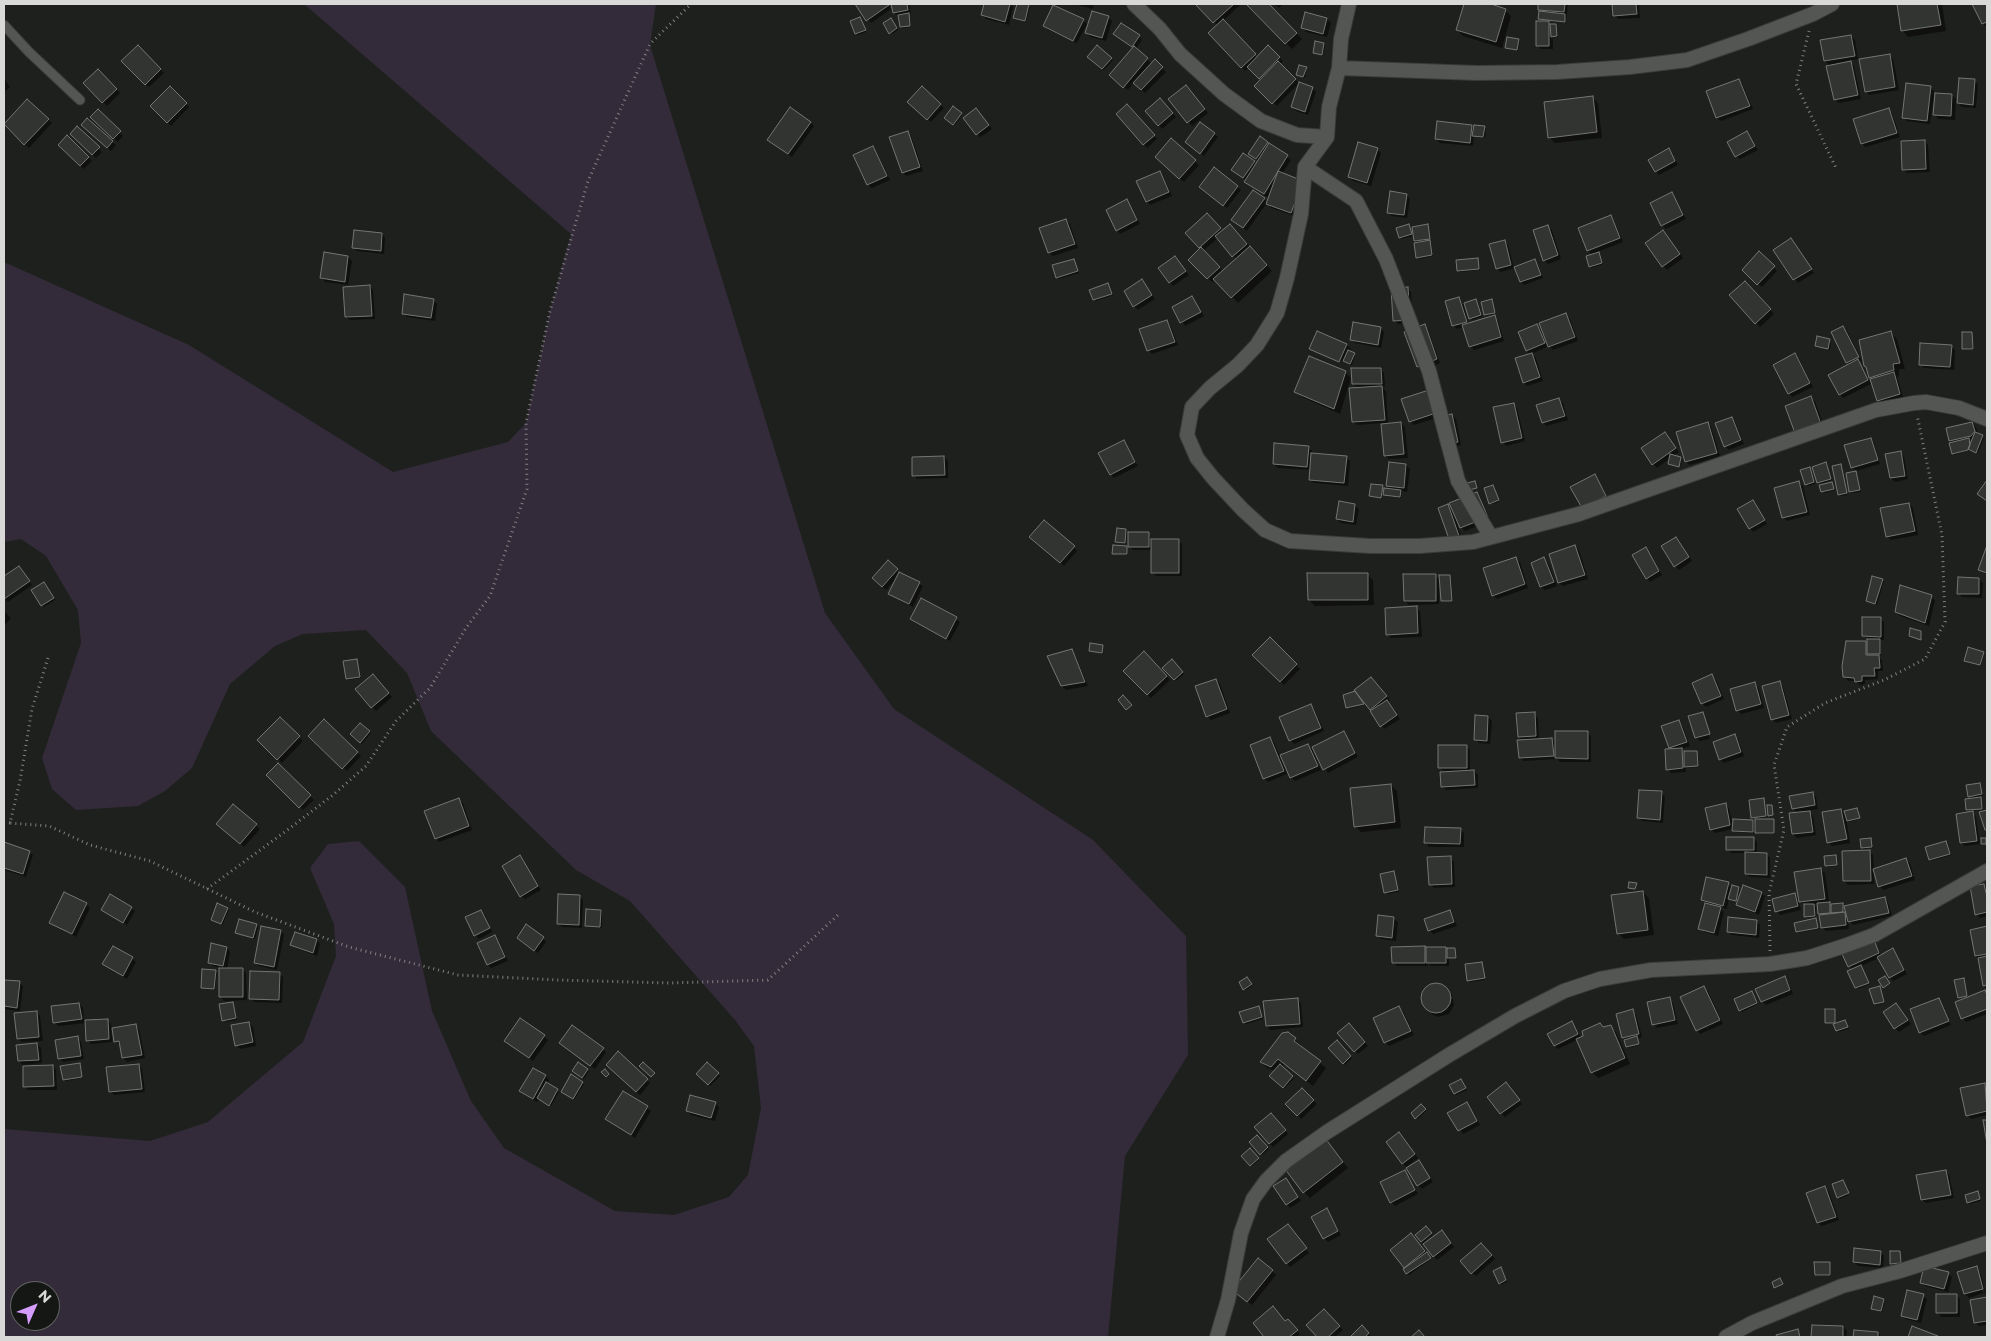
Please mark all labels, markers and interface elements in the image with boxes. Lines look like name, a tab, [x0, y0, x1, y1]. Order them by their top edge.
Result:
north arrow	[10, 1281, 60, 1331]
text: N	[35, 1286, 55, 1307]

